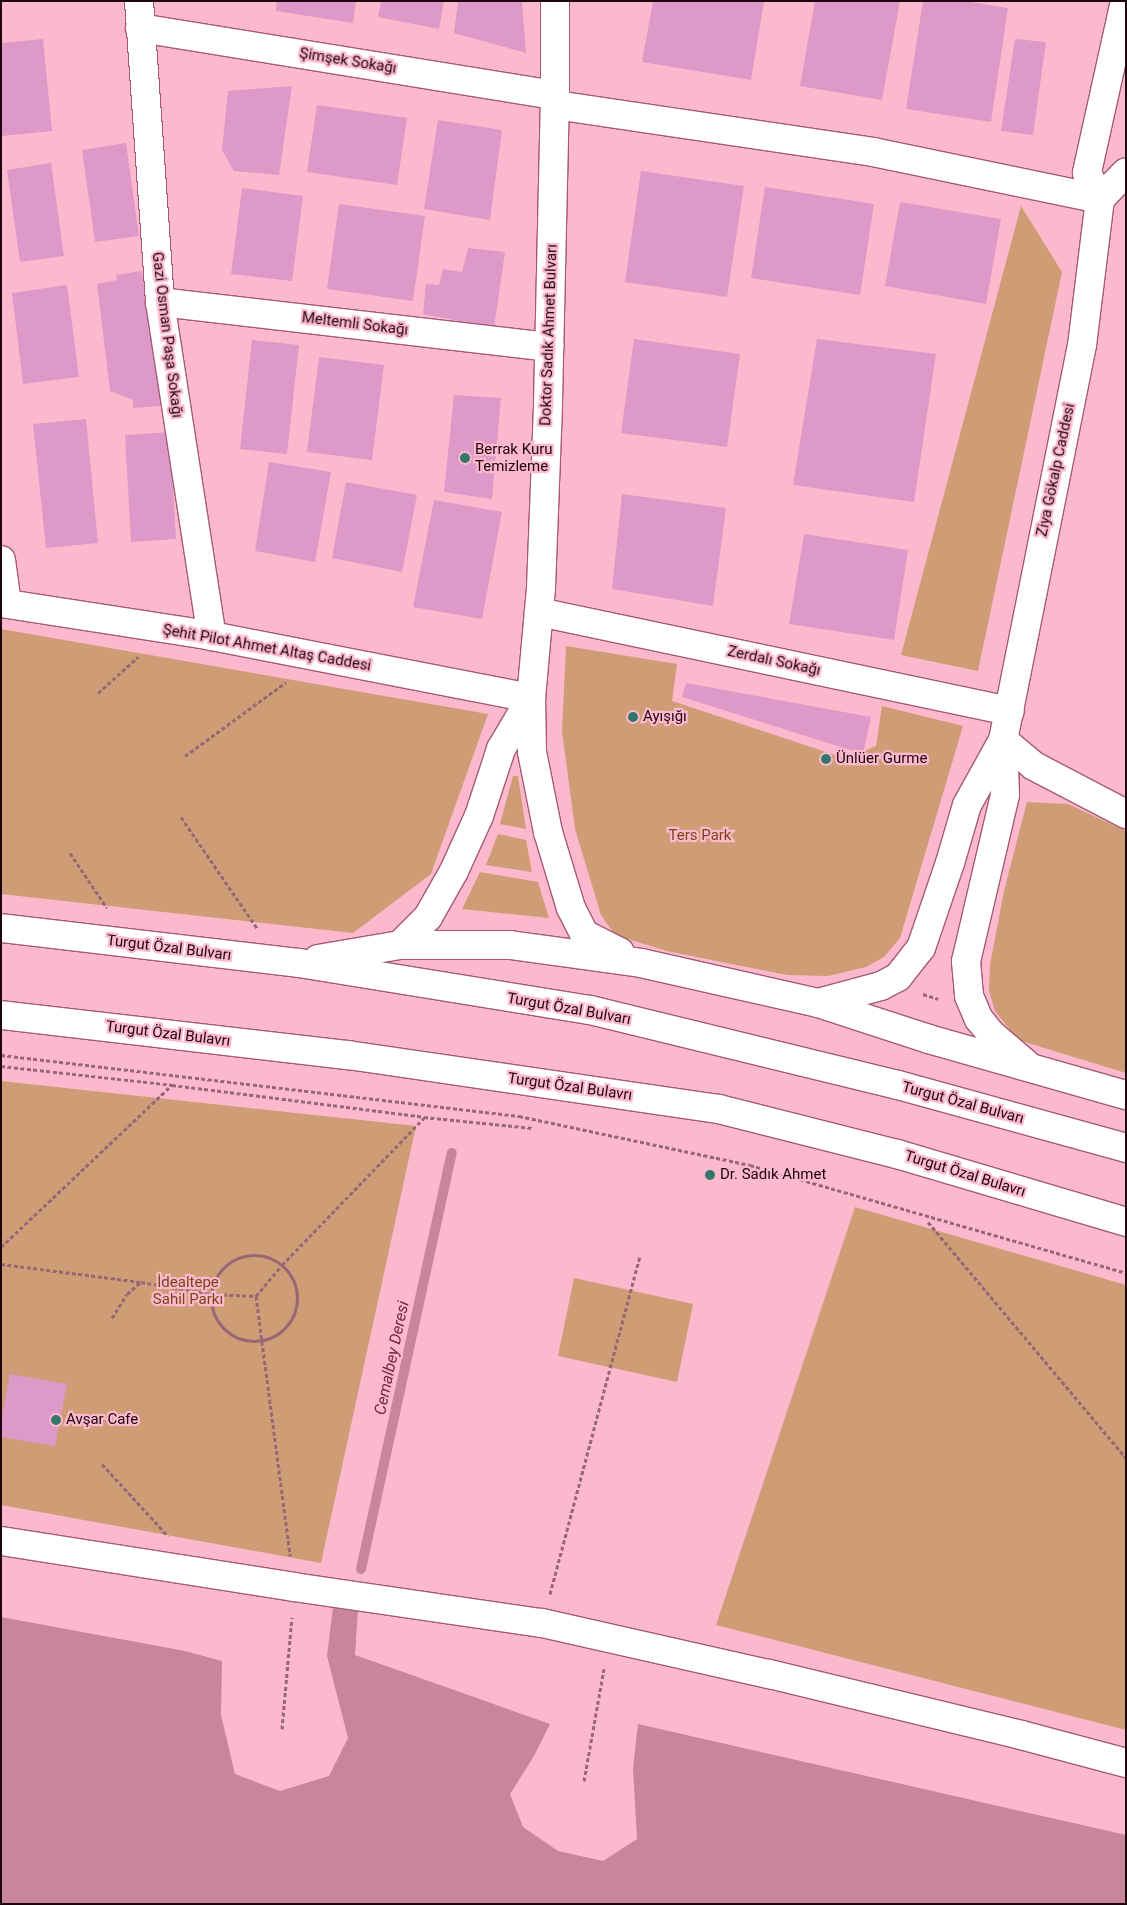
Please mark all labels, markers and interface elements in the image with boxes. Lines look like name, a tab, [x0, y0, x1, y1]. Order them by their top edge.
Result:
street label: Şimşek Sokağı	[298, 44, 398, 78]
street label: Doktor Sadık Ahmet Bulvarı	[537, 244, 561, 426]
street label: Gazi Osman Paşa Sokağı	[148, 251, 186, 419]
street label: Meltemli Sokağı	[301, 309, 409, 339]
street label: Ziya Gökalp Caddesi	[1033, 402, 1079, 538]
place label: Berrak Kuru Temizleme	[475, 440, 553, 475]
marker: Berrak Kuru Temizleme	[459, 452, 471, 464]
street label: Şehit Pilot Ahmet Altaş Caddesi	[161, 621, 373, 675]
street label: Zerdalı Sokağı	[726, 642, 822, 680]
place label: Ayışığı	[643, 708, 687, 726]
marker: Ayışığı	[627, 711, 639, 723]
place label: Ünlüer Gurme	[836, 750, 927, 768]
marker: Ünlüer Gurme	[820, 753, 832, 765]
park label: Ters Park	[669, 827, 731, 845]
street label: Turgut Özal Bulvarı	[106, 931, 232, 965]
street label: Turgut Özal Bulvarı	[506, 989, 632, 1029]
street label: Turgut Özal Bulavrı	[105, 1017, 231, 1051]
street label: Turgut Özal Bulavrı	[507, 1069, 633, 1105]
street label: Turgut Özal Bulvarı	[900, 1078, 1026, 1128]
street label: Turgut Özal Bulavrı	[902, 1147, 1028, 1201]
place label: Dr. Sadık Ahmet	[720, 1166, 826, 1184]
marker: Dr. Sadık Ahmet	[704, 1169, 716, 1181]
park label: İdealtepe Sahil Parkı	[153, 1273, 223, 1308]
water label: Cemalbey Deresi	[371, 1299, 413, 1417]
place label: Avşar Cafe	[66, 1411, 138, 1429]
marker: Avşar Cafe	[50, 1414, 62, 1426]

